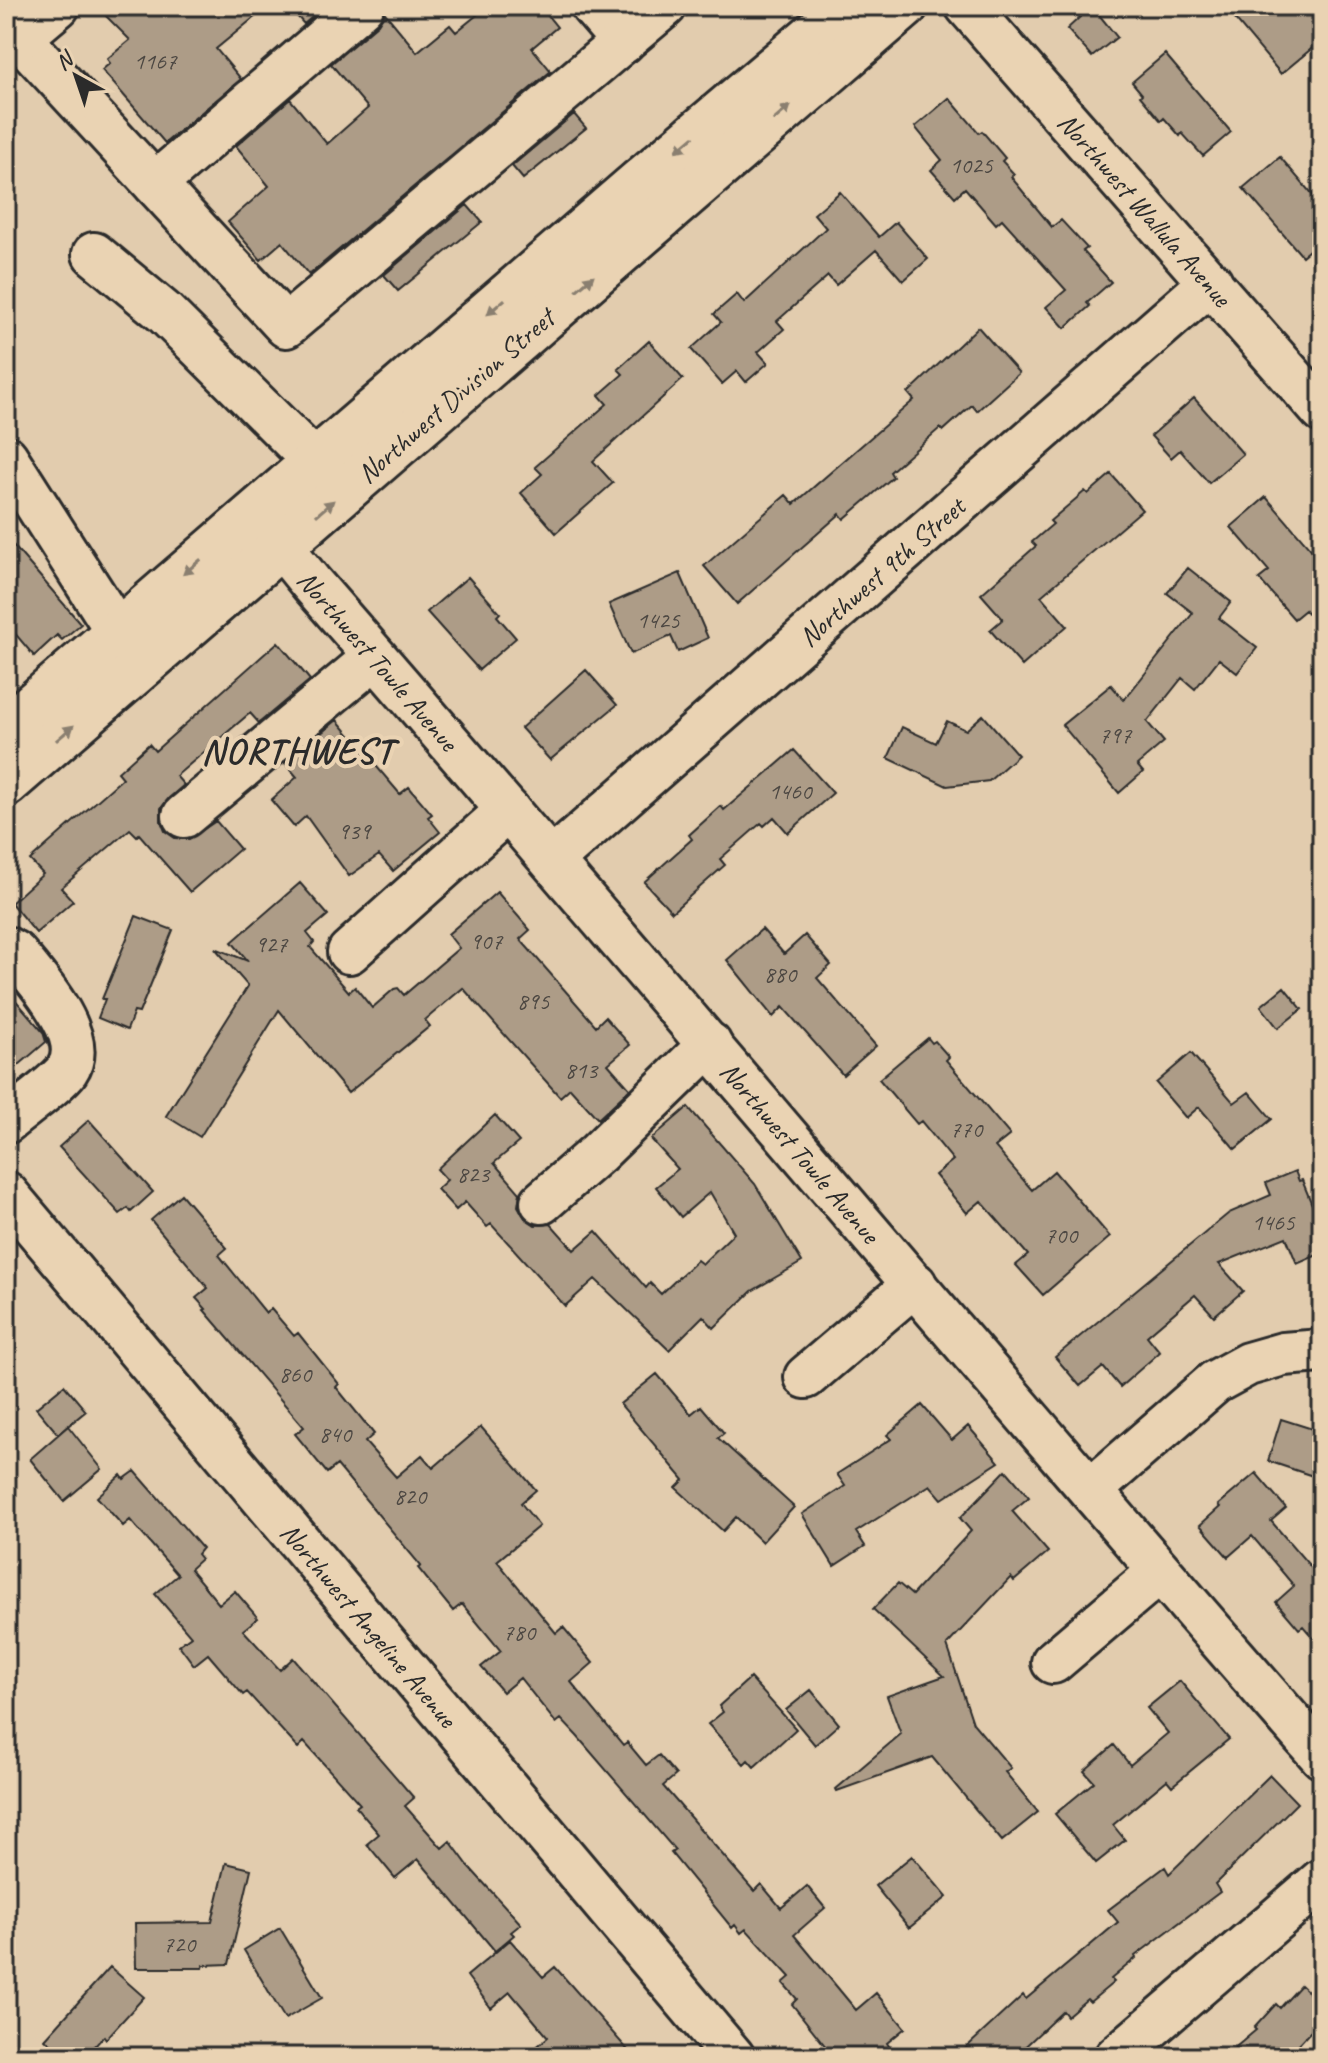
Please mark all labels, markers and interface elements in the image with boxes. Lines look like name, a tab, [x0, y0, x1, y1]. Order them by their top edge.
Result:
north arrow	[36, 36, 116, 116]
text: N	[50, 44, 81, 77]
house number: 1167	[133, 46, 178, 76]
one-way arrow	[772, 105, 792, 122]
street label: Northwest Wallula Avenue	[1050, 105, 1240, 315]
one-way arrow	[675, 135, 695, 152]
house number: 1025	[949, 150, 994, 180]
one-way arrow	[575, 275, 595, 292]
street label: Northwest Division Street	[350, 298, 564, 490]
one-way arrow	[486, 298, 506, 315]
street label: Northwest 9th Street	[791, 487, 974, 654]
one-way arrow	[315, 500, 335, 517]
one-way arrow	[183, 558, 203, 575]
street label: Northwest Towle Avenue	[290, 563, 467, 760]
house number: 1425	[636, 605, 681, 635]
house number: 797	[1099, 720, 1132, 750]
one-way arrow	[55, 725, 75, 742]
district label: NORTHWEST	[202, 728, 400, 774]
house number: 1460	[768, 776, 814, 806]
house number: 939	[338, 816, 372, 846]
house number: 907	[470, 926, 503, 956]
house number: 927	[255, 929, 288, 959]
house number: 880	[764, 959, 798, 989]
house number: 895	[517, 986, 550, 1016]
street label: Northwest Towle Avenue	[713, 1054, 889, 1252]
house number: 813	[565, 1055, 599, 1085]
house number: 770	[950, 1114, 984, 1144]
house number: 823	[457, 1159, 491, 1189]
house number: 1465	[1251, 1207, 1296, 1237]
house number: 700	[1045, 1220, 1079, 1250]
house number: 860	[279, 1359, 313, 1389]
house number: 840	[319, 1419, 353, 1449]
house number: 820	[394, 1481, 428, 1511]
street label: Northwest Angeline Avenue	[273, 1515, 466, 1736]
house number: 780	[503, 1617, 537, 1647]
house number: 720	[163, 1929, 197, 1959]

